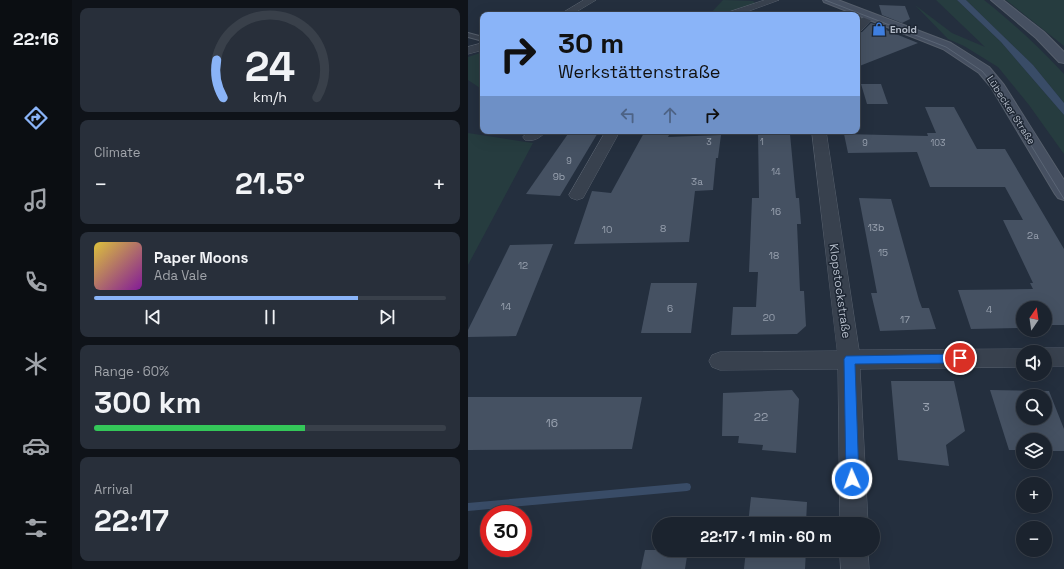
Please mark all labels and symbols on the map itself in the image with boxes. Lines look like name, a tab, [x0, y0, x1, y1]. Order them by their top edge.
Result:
shop icon: Enold	[871, 21, 887, 37]
place label: Enold	[890, 23, 917, 36]
street label: Lübecker Straße	[984, 73, 1038, 147]
house number: 3	[706, 136, 712, 148]
house number: 1	[760, 136, 764, 148]
house number: 9	[862, 137, 868, 149]
house number: 103	[931, 137, 945, 149]
house number: 9	[566, 155, 572, 167]
house number: 14	[771, 166, 781, 178]
house number: 9b	[553, 170, 565, 183]
house number: 3a	[691, 175, 703, 188]
house number: 16	[771, 205, 781, 218]
house number: 13b	[868, 221, 884, 234]
house number: 8	[660, 222, 666, 235]
house number: 10	[602, 223, 612, 236]
house number: 2a	[1027, 229, 1039, 242]
street label: Klopstockstraße	[825, 243, 855, 339]
house number: 15	[878, 246, 888, 259]
house number: 18	[769, 249, 779, 262]
house number: 12	[518, 259, 528, 272]
house number: 14	[501, 300, 511, 313]
north arrow	[1016, 301, 1052, 337]
house number: 6	[667, 302, 673, 315]
house number: 4	[986, 303, 992, 316]
house number: 20	[763, 311, 775, 324]
house number: 17	[900, 313, 910, 326]
pin	[943, 341, 977, 375]
house number: 3	[922, 399, 930, 415]
house number: 22	[754, 409, 768, 425]
house number: 16	[546, 415, 558, 431]
position arrow	[831, 458, 873, 500]
speed limit sign: 30	[480, 505, 532, 557]

